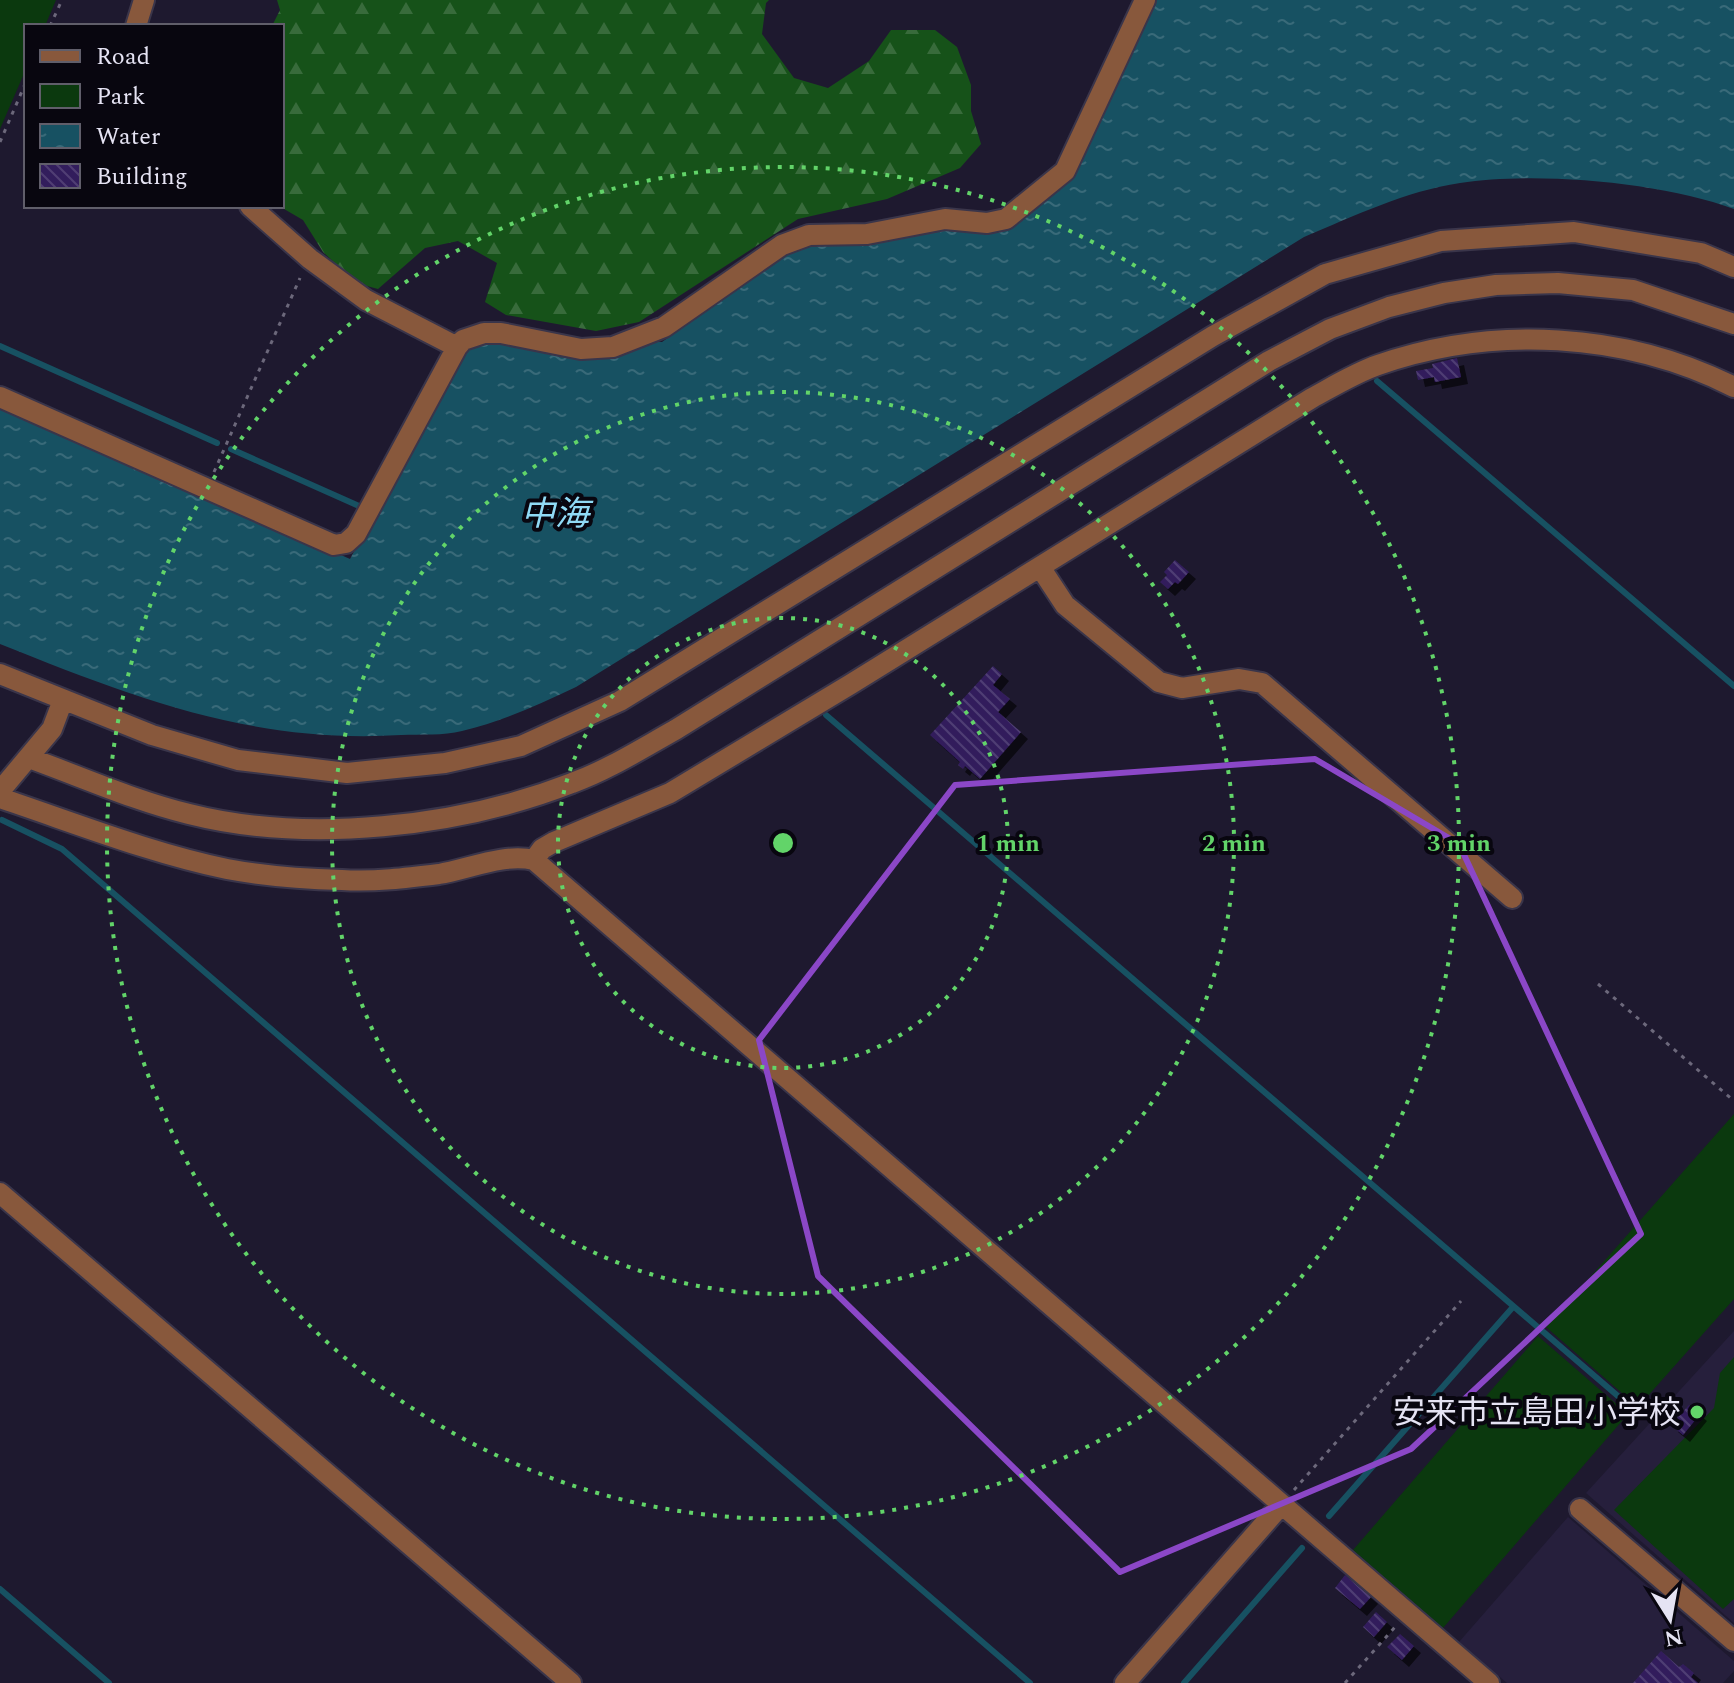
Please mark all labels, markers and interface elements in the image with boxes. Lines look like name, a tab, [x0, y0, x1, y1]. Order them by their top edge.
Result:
legend	[24, 24, 284, 208]
text: Road	[96, 39, 150, 75]
text: Park	[96, 79, 146, 115]
text: Water	[96, 119, 160, 155]
text: Building	[96, 159, 188, 195]
water label: 中海	[521, 489, 594, 541]
text: 1 min	[976, 826, 1040, 862]
text: 2 min	[1202, 826, 1266, 862]
text: 3 min	[1427, 826, 1491, 862]
centre of rings	[769, 829, 797, 857]
place label: 安来市立島田小学校	[1393, 1389, 1681, 1438]
marker: 安来市立島田小学校	[1688, 1403, 1706, 1421]
north arrow	[1630, 1579, 1710, 1659]
text: N	[1662, 1619, 1685, 1655]

